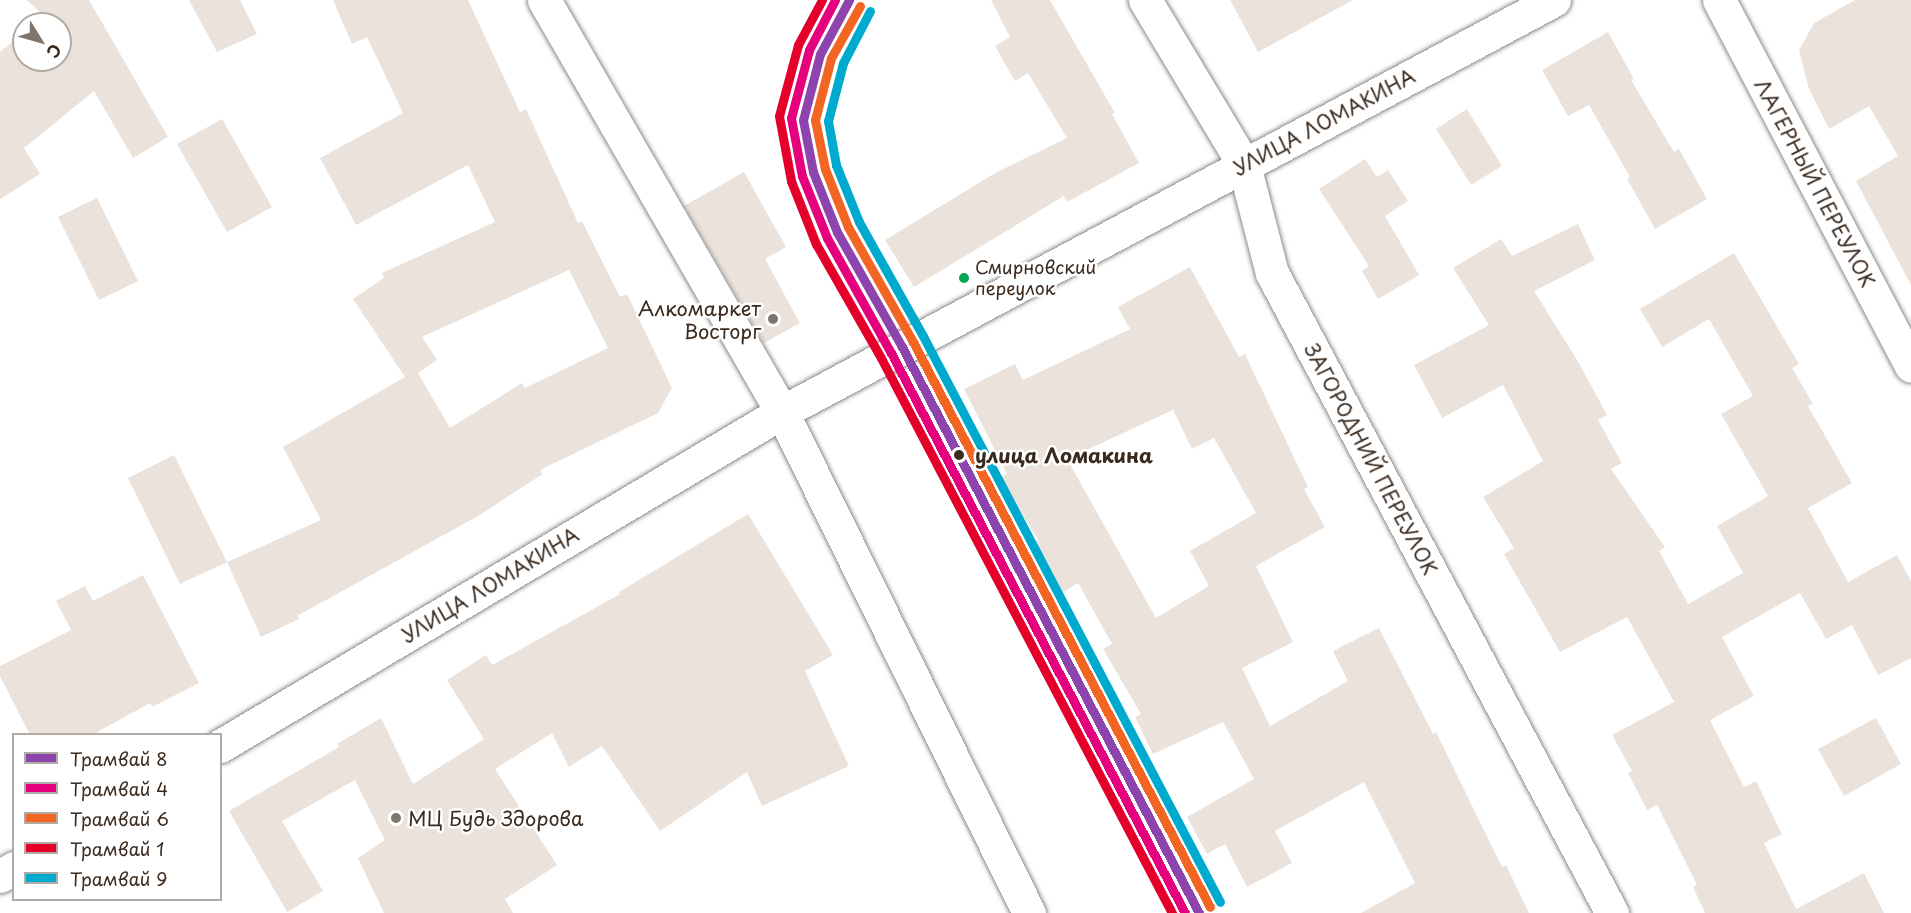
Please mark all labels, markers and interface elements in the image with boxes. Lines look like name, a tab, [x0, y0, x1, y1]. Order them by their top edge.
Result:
north arrow	[12, 12, 72, 72]
text: С	[42, 40, 68, 64]
street label: УЛИЦА ЛОМАКИНА	[1228, 63, 1420, 181]
street label: ЛАГЕРНЫЙ ПЕРЕУЛОК	[1750, 75, 1880, 291]
place label: Смирновский переулок	[975, 257, 1096, 300]
marker: Смирновский переулок	[958, 272, 970, 284]
place label: Алкомаркет Восторг	[638, 296, 761, 343]
marker: Алкомаркет Восторг	[766, 312, 780, 326]
street label: ЗАГОРОДНИЙ ПЕРЕУЛОК	[1300, 339, 1442, 579]
place label: улица Ломакина	[975, 443, 1154, 467]
marker: улица Ломакина	[948, 444, 970, 466]
street label: УЛИЦА ЛОМАКИНА	[396, 522, 584, 648]
legend	[12, 733, 222, 901]
text: Трамвай 8	[70, 745, 167, 772]
text: Трамвай 4	[70, 775, 168, 802]
text: Трамвай 6	[70, 805, 169, 832]
place label: МЦ Будь Здорова	[408, 806, 584, 830]
marker: МЦ Будь Здорова	[389, 811, 403, 825]
text: Трамвай 1	[70, 835, 164, 862]
text: Трамвай 9	[70, 865, 168, 892]

